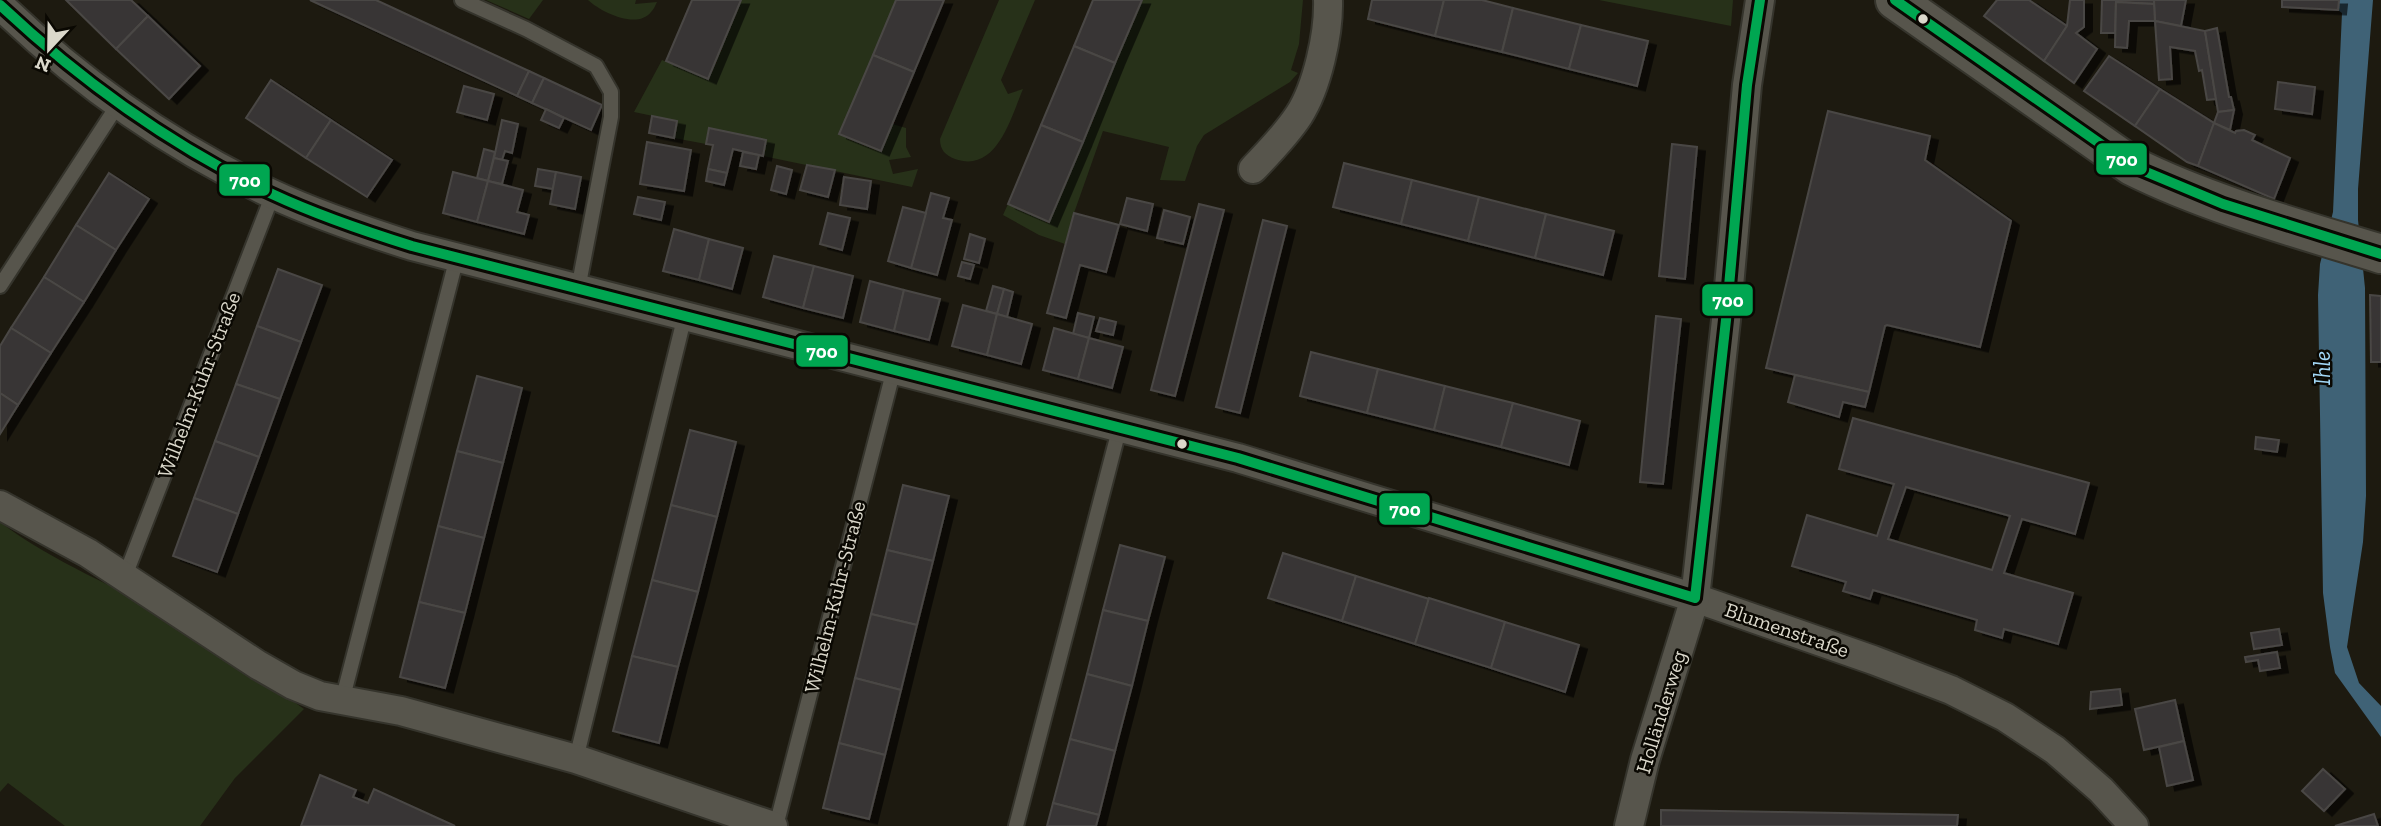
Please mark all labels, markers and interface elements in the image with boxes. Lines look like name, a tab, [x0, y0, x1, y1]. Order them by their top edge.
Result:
unlabelled marker	[1916, 12, 1930, 26]
north arrow	[14, 14, 84, 84]
text: N	[32, 51, 54, 78]
line badge: 700	[2095, 142, 2148, 176]
text: 700	[2106, 148, 2138, 171]
line badge: 700	[218, 163, 271, 197]
text: 700	[229, 169, 261, 192]
line badge: 700	[1701, 283, 1754, 317]
street label: Wilhelm-Kuhr-Straße	[152, 288, 246, 481]
text: 700	[1712, 289, 1744, 312]
line badge: 700	[795, 334, 849, 368]
text: 700	[806, 340, 838, 363]
water label: Ihle	[2308, 351, 2336, 385]
unlabelled marker	[1175, 437, 1189, 451]
line badge: 700	[1378, 492, 1431, 526]
street label: Wilhelm-Kuhr-Straße	[799, 498, 871, 696]
text: 700	[1389, 498, 1421, 521]
street label: Blumenstraße	[1722, 597, 1853, 662]
street label: Holländerweg	[1630, 647, 1691, 776]

